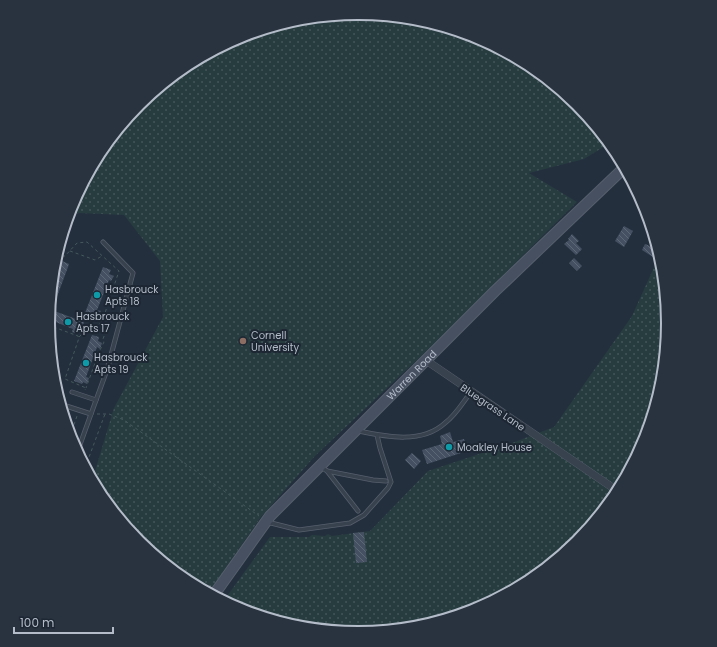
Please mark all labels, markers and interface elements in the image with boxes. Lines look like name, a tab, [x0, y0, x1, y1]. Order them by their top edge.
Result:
place label: Hasbrouck Apts 18	[105, 282, 159, 309]
marker: Hasbrouck Apts 18	[92, 290, 102, 300]
place label: Hasbrouck Apts 17	[76, 309, 130, 336]
marker: Hasbrouck Apts 17	[63, 317, 73, 327]
place label: Cornell University	[251, 328, 299, 355]
marker: Cornell University	[238, 336, 248, 346]
street label: Warren Road	[383, 347, 440, 403]
place label: Hasbrouck Apts 19	[94, 350, 148, 377]
marker: Hasbrouck Apts 19	[81, 358, 91, 368]
street label: Bluegrass Lane	[457, 380, 528, 435]
place label: Moakley House	[457, 440, 532, 455]
marker: Moakley House	[444, 442, 454, 452]
scale bar	[14, 609, 113, 635]
text: 100 m	[20, 614, 54, 631]

